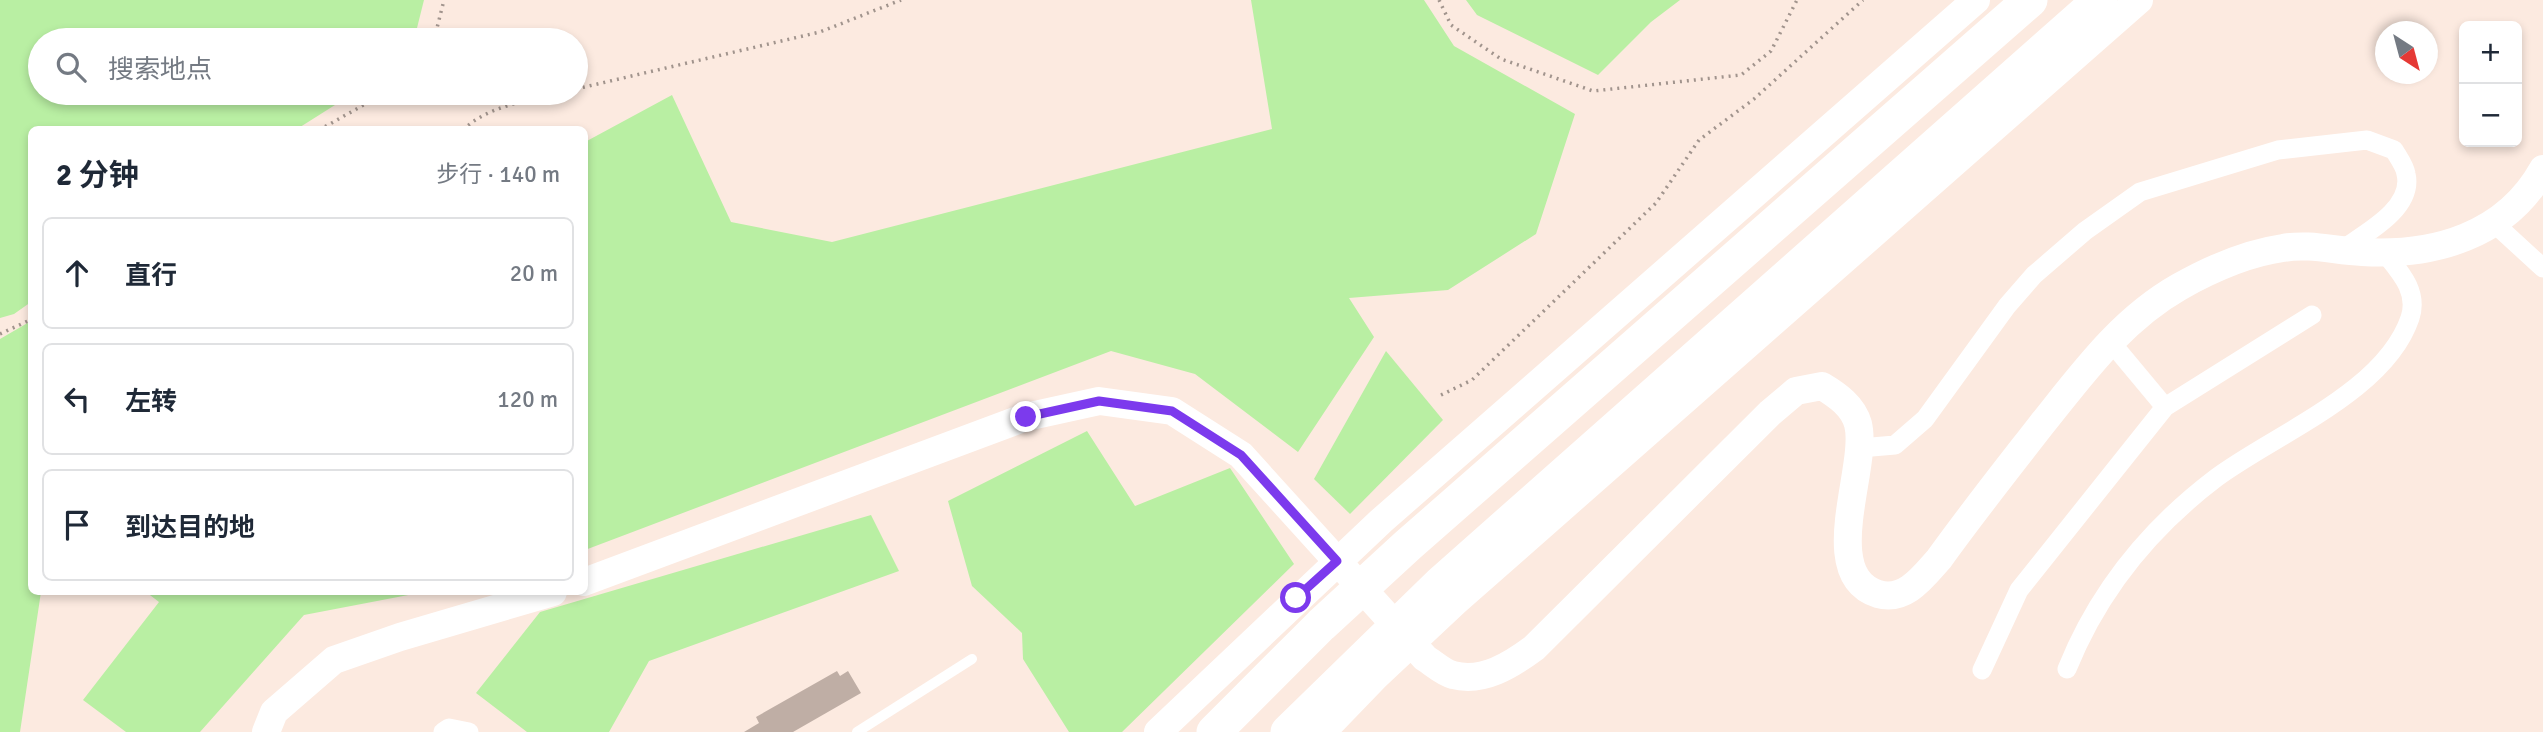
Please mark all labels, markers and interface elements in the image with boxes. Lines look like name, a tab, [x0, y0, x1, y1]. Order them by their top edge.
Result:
north arrow	[2375, 21, 2438, 84]
map controls	[2459, 21, 2522, 147]
button: +	[2459, 21, 2522, 84]
search box	[28, 28, 588, 105]
icon: search	[52, 48, 90, 86]
text: 搜索地点	[108, 54, 212, 86]
button: −	[2459, 84, 2522, 147]
text: 2 分钟	[56, 157, 139, 194]
text: 步行 · 140 m	[436, 160, 560, 189]
icon: ahead	[58, 254, 96, 292]
text: 20 m	[510, 259, 558, 288]
text: 直行	[125, 260, 177, 292]
icon: left	[58, 380, 96, 418]
text: 120 m	[497, 385, 558, 414]
text: 左转	[125, 386, 177, 418]
route end	[1010, 401, 1041, 432]
icon: arrive	[58, 506, 96, 544]
text: 到达目的地	[125, 512, 255, 544]
route start	[1280, 582, 1311, 613]

